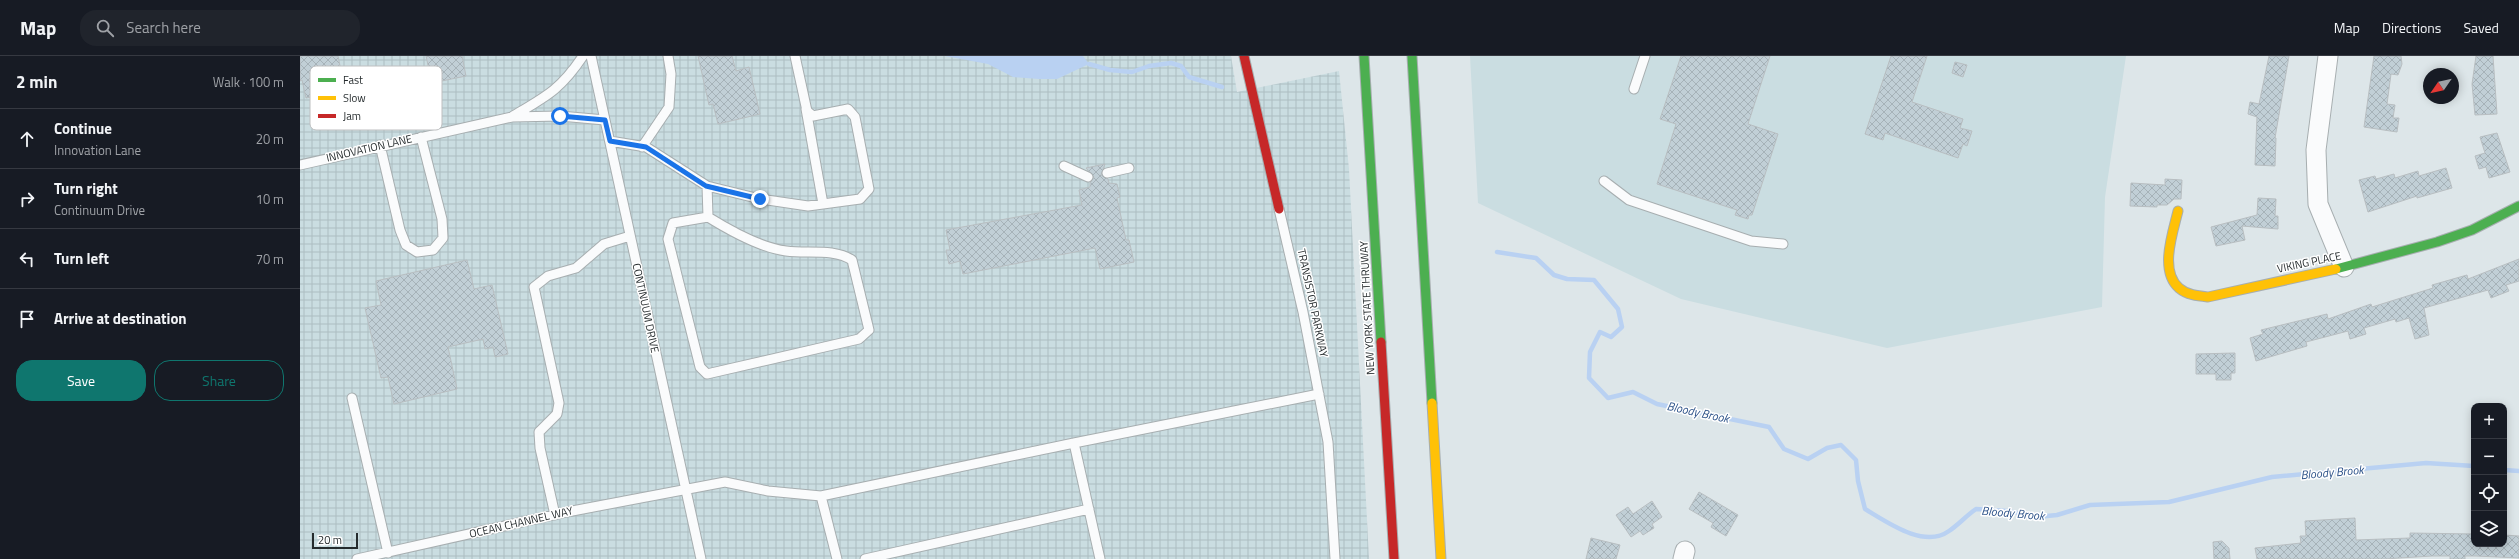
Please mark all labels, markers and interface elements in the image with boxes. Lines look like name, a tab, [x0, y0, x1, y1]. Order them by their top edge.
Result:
search box	[80, 10, 360, 46]
text: Map	[20, 13, 56, 42]
text: Search here	[126, 16, 201, 39]
icon: search	[94, 17, 116, 39]
text: Map	[2334, 17, 2360, 38]
text: Directions	[2382, 17, 2441, 38]
text: Saved	[2463, 17, 2499, 38]
legend	[310, 66, 442, 130]
north arrow	[2423, 68, 2459, 104]
text: 2 min	[16, 69, 57, 95]
text: Walk · 100 m	[213, 72, 284, 92]
text: Fast	[343, 72, 363, 88]
text: Slow	[343, 90, 366, 106]
route start	[551, 107, 569, 125]
text: Jam	[343, 108, 361, 124]
text: Continue	[54, 117, 112, 140]
icon: ahead	[16, 128, 38, 150]
text: 20 m	[256, 129, 284, 149]
street label: INNOVATION LANE	[324, 130, 414, 166]
text: Innovation Lane	[54, 140, 141, 160]
text: Turn right	[54, 177, 118, 200]
icon: right	[16, 188, 38, 210]
text: 10 m	[256, 189, 284, 209]
route end	[751, 190, 769, 208]
text: Continuum Drive	[54, 200, 145, 220]
street label: NEW YORK STATE THRUWAY	[1355, 241, 1378, 375]
text: Turn left	[54, 247, 109, 270]
street label: TRANSISTOR PARKWAY	[1294, 247, 1332, 359]
street label: VIKING PLACE	[2276, 247, 2342, 277]
icon: left	[16, 248, 38, 270]
text: 70 m	[256, 249, 284, 269]
street label: CONTINUUM DRIVE	[629, 262, 663, 354]
text: Arrive at destination	[54, 307, 187, 330]
icon: arrive	[16, 308, 38, 330]
button: Save	[16, 360, 146, 401]
button: Share	[154, 360, 284, 401]
water label: Bloody Brook	[1665, 396, 1733, 428]
map controls	[2471, 403, 2507, 547]
button: +	[2471, 403, 2507, 439]
button: −	[2471, 439, 2507, 475]
water label: Bloody Brook	[2300, 460, 2366, 484]
button: locate	[2471, 475, 2507, 511]
water label: Bloody Brook	[1981, 501, 2047, 525]
street label: OCEAN CHANNEL WAY	[468, 502, 574, 542]
button: layers	[2471, 511, 2507, 547]
scale bar	[312, 531, 358, 550]
text: 20 m	[318, 532, 342, 548]

